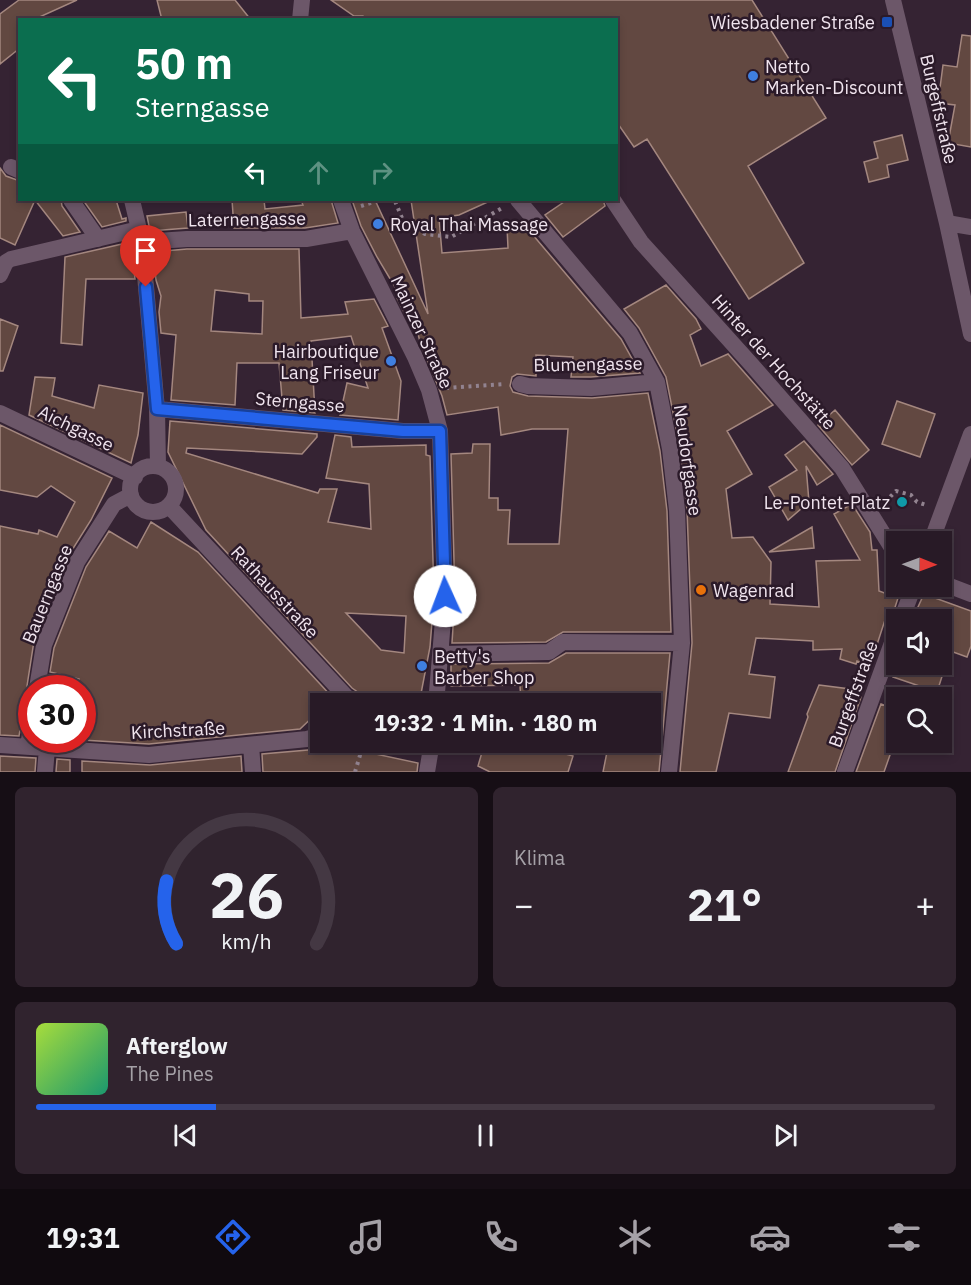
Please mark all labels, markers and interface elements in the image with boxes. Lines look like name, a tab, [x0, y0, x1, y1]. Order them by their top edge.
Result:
place label: Wiesbadener Straße	[710, 11, 875, 34]
marker: Wiesbadener Straße	[880, 15, 894, 29]
text: 50 m	[135, 36, 233, 91]
icon: left	[36, 42, 114, 120]
street label: Burgeffstraße	[915, 52, 963, 166]
place label: Netto Marken-Discount	[765, 55, 903, 99]
marker: Netto Marken-Discount	[746, 69, 760, 83]
text: Sterngasse	[135, 89, 270, 124]
icon: left	[239, 156, 272, 189]
icon: ahead	[302, 156, 335, 189]
icon: right	[365, 156, 398, 189]
street label: Laternengasse	[188, 206, 306, 232]
place label: Royal Thai Massage	[390, 213, 548, 236]
marker: Royal Thai Massage	[371, 217, 385, 231]
pin	[120, 225, 171, 287]
icon: arrive	[129, 234, 162, 267]
street label: Mainzer Straße	[386, 272, 458, 392]
street label: Hinter der Hochstätte	[707, 289, 841, 435]
place label: Hairboutique Lang Friseur	[273, 340, 379, 384]
street label: Blumengasse	[533, 352, 643, 376]
marker: Hairboutique Lang Friseur	[384, 354, 398, 368]
street label: Sterngasse	[254, 387, 346, 417]
street label: Aichgasse	[34, 400, 118, 456]
street label: Neudorfgasse	[669, 403, 707, 517]
place label: Le-Pontet-Platz	[764, 491, 890, 514]
marker: Le-Pontet-Platz	[895, 495, 909, 509]
north arrow	[886, 531, 952, 597]
map controls	[886, 531, 952, 753]
street label: Bauerngasse	[17, 541, 77, 647]
street label: Rathausstraße	[226, 541, 324, 643]
position arrow	[413, 564, 477, 628]
place label: Wagenrad	[713, 579, 795, 602]
marker: Wagenrad	[694, 583, 708, 597]
button: sound	[886, 609, 952, 675]
street label: Burgeffstraße	[823, 638, 883, 750]
place label: Betty's Barber Shop	[434, 645, 534, 689]
marker: Betty's Barber Shop	[415, 659, 429, 673]
speed limit sign: 30	[18, 675, 96, 753]
button: search	[886, 687, 952, 753]
text: 19:32 · 1 Min. · 180 m	[374, 708, 597, 737]
street label: Kirchstraße	[130, 716, 226, 744]
text: Klima	[514, 844, 565, 871]
text: 26	[209, 854, 284, 935]
text: 21°	[687, 875, 762, 933]
text: −	[514, 883, 534, 926]
text: +	[915, 883, 935, 926]
text: km/h	[221, 927, 272, 955]
text: Afterglow	[126, 1031, 228, 1060]
text: The Pines	[126, 1060, 214, 1087]
icon: previous	[169, 1119, 202, 1152]
icon: pause	[469, 1119, 502, 1152]
icon: next	[769, 1119, 802, 1152]
icon: directions	[212, 1216, 254, 1258]
icon: music	[346, 1216, 388, 1258]
icon: phone	[480, 1216, 522, 1258]
icon: climate	[614, 1216, 656, 1258]
icon: car	[749, 1216, 791, 1258]
icon: filters	[883, 1216, 925, 1258]
text: 19:31	[46, 1220, 120, 1255]

